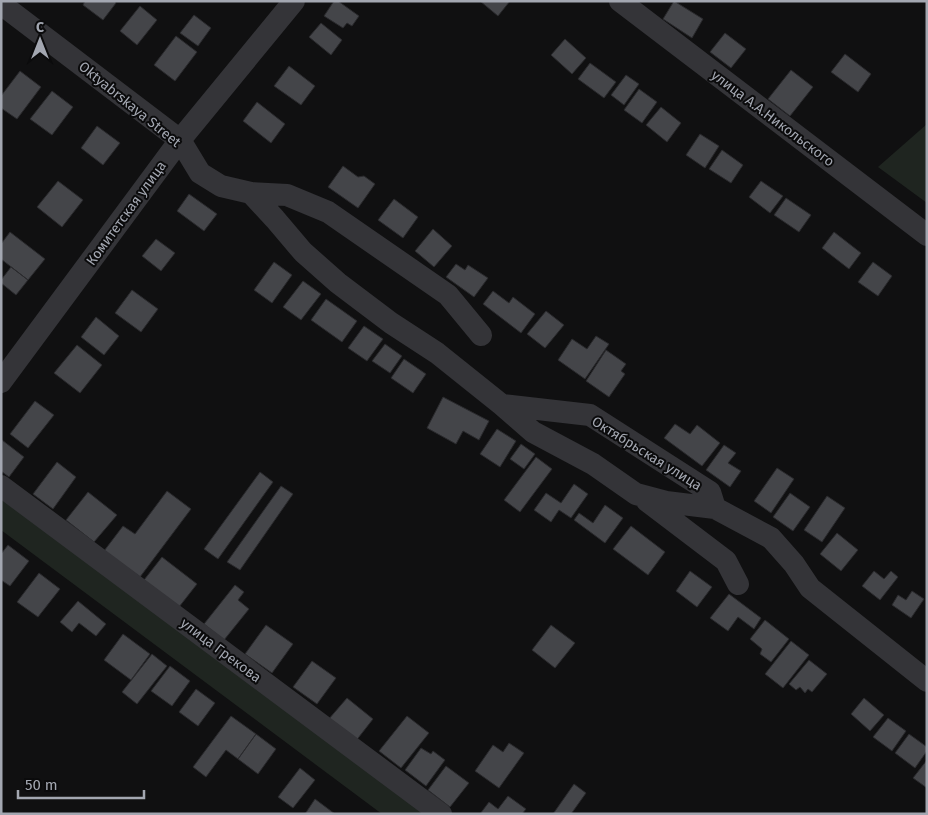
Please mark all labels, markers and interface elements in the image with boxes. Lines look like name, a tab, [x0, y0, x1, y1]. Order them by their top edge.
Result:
north arrow	[15, 15, 65, 65]
text: С	[36, 19, 44, 36]
street label: Oktyabrskaya Street	[75, 58, 185, 151]
street label: улица А.А.Никольского	[708, 67, 838, 170]
street label: Комитетская улица	[83, 158, 170, 269]
street label: Октябрьская улица	[589, 413, 705, 494]
street label: улица Грекова	[177, 615, 264, 686]
scale bar	[18, 768, 144, 800]
text: 50 m	[25, 776, 58, 794]

